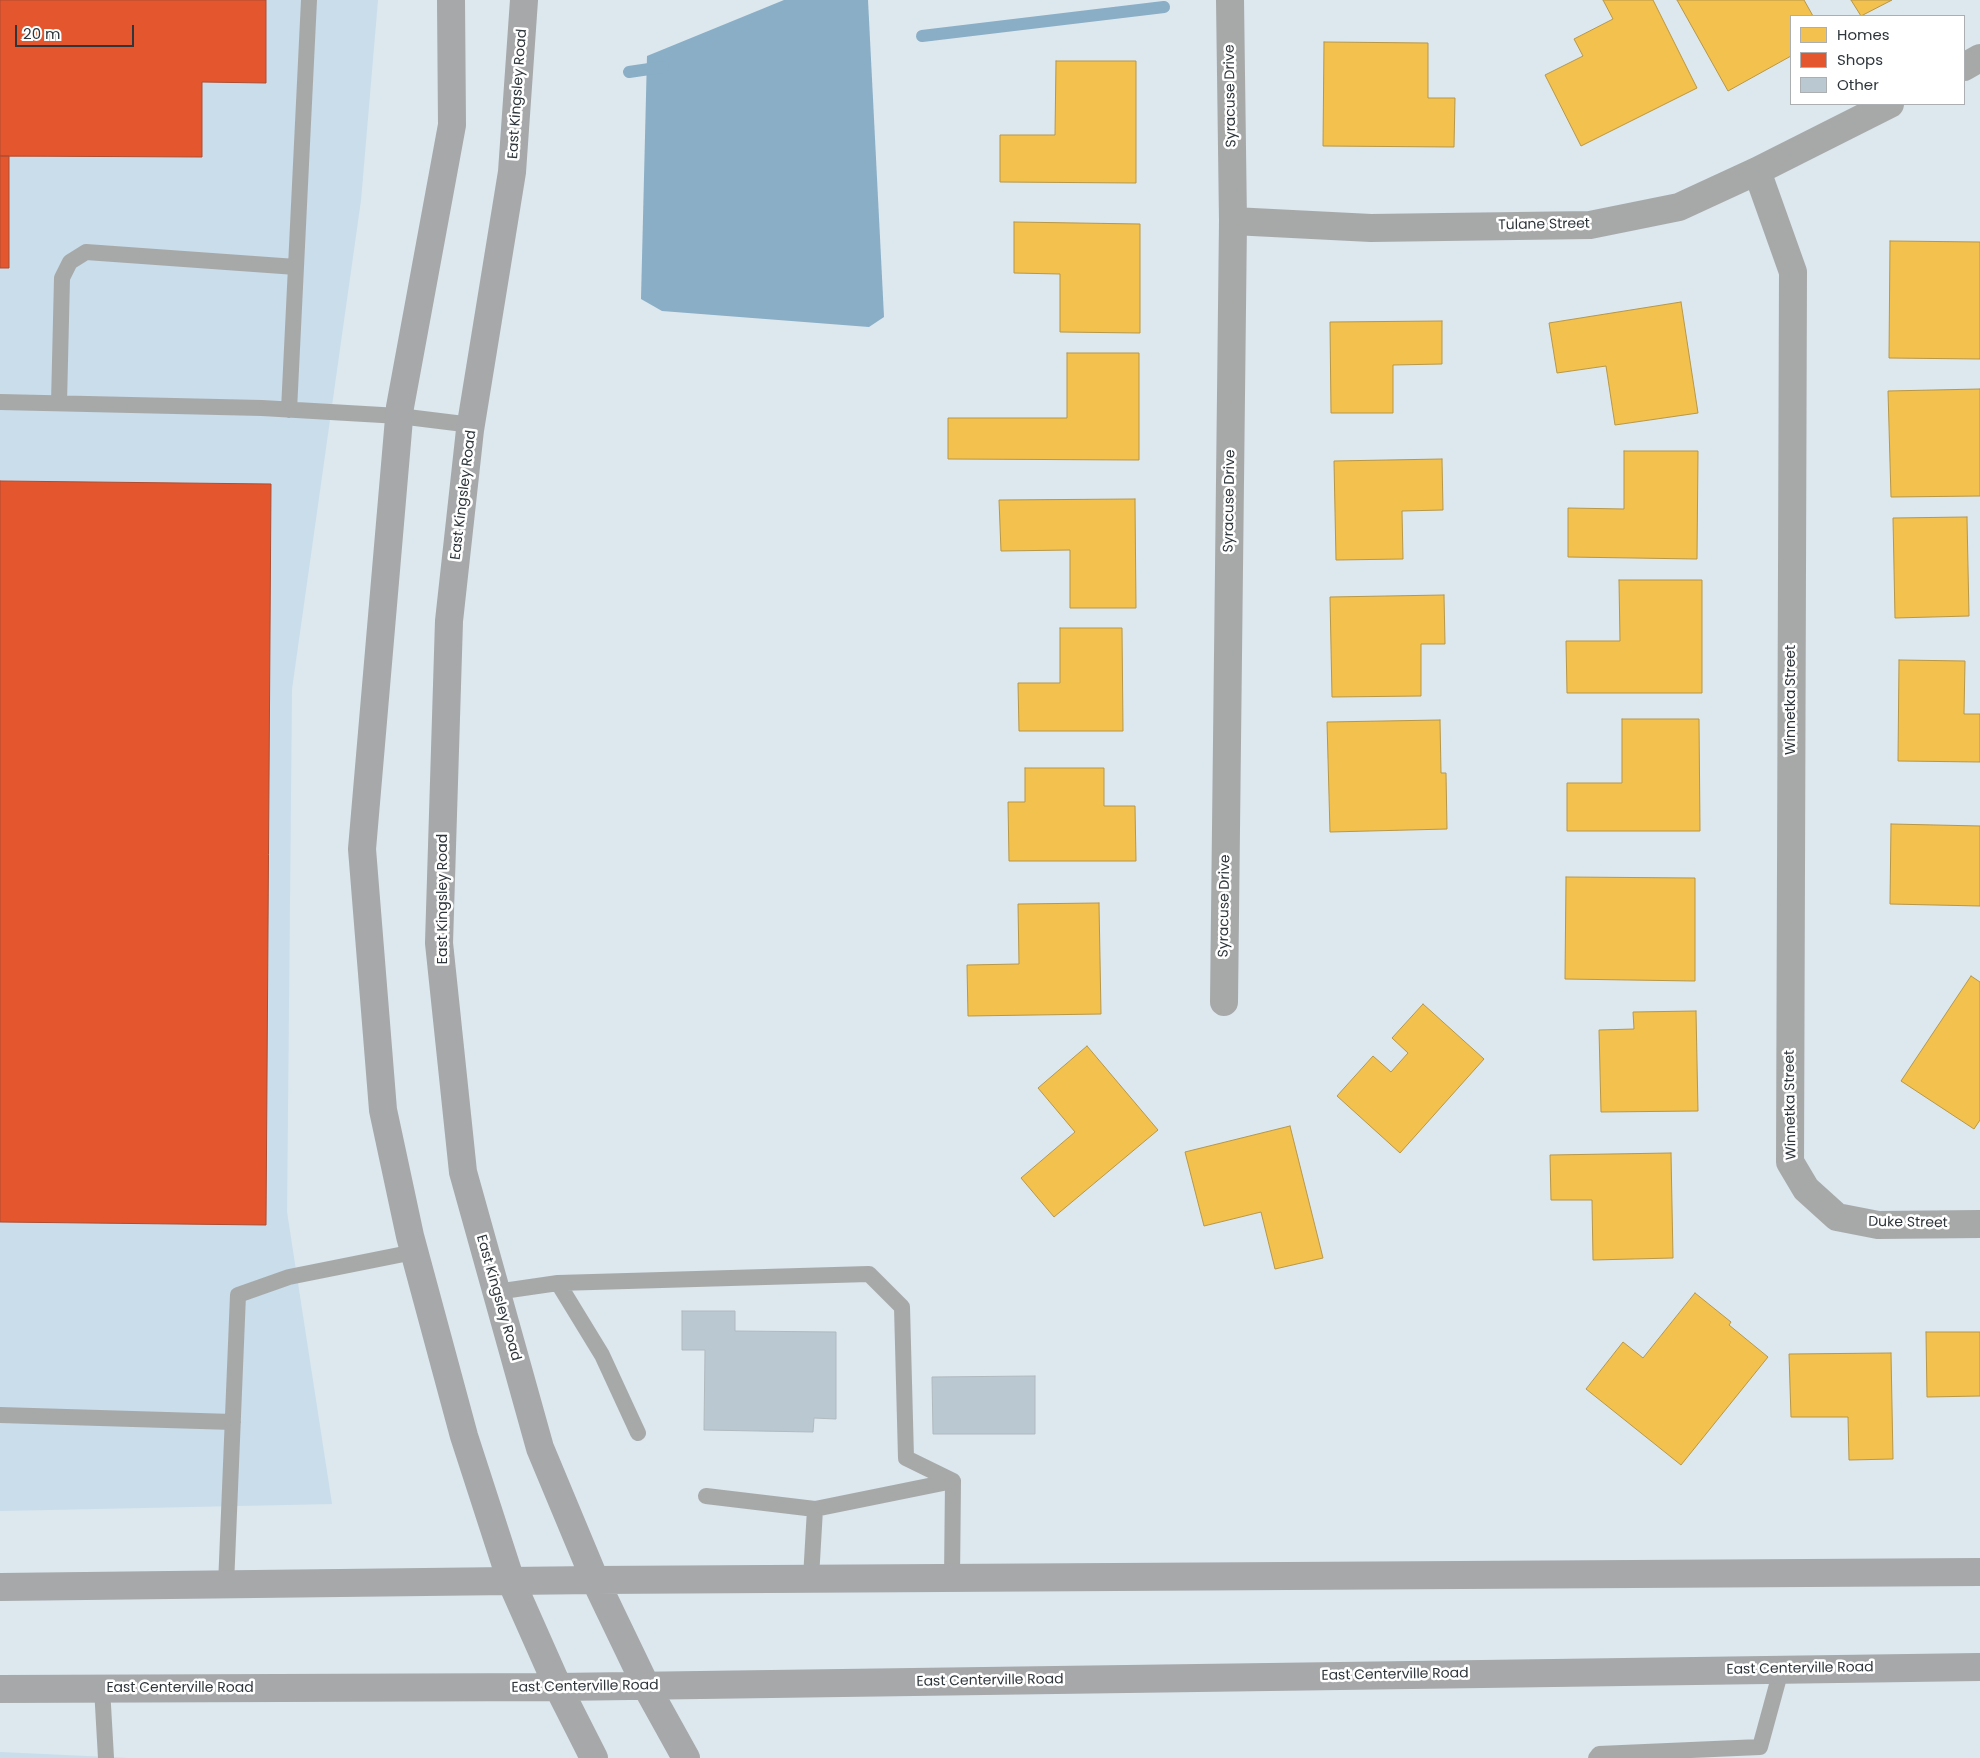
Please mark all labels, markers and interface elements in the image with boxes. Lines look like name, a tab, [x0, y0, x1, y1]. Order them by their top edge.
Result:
scale bar	[18, 15, 136, 47]
legend	[1790, 15, 1965, 105]
text: 20 m	[23, 23, 61, 44]
text: Homes	[1837, 24, 1890, 45]
street label: East Kingsley Road	[505, 28, 531, 160]
street label: Syracuse Drive	[1222, 44, 1240, 148]
text: Shops	[1837, 49, 1883, 70]
text: Other	[1837, 74, 1879, 95]
street label: Tulane Street	[1498, 216, 1590, 234]
street label: East Kingsley Road	[448, 429, 480, 561]
street label: Syracuse Drive	[1221, 449, 1239, 553]
street label: Winnetka Street	[1783, 645, 1799, 755]
street label: East Kingsley Road	[435, 834, 451, 964]
street label: Syracuse Drive	[1216, 854, 1234, 958]
street label: Winnetka Street	[1782, 1050, 1800, 1160]
street label: Duke Street	[1868, 1214, 1948, 1232]
street label: East Kingsley Road	[472, 1233, 524, 1363]
street label: East Centerville Road	[1726, 1659, 1874, 1679]
street label: East Centerville Road	[1321, 1665, 1469, 1685]
street label: East Centerville Road	[916, 1671, 1064, 1691]
street label: East Centerville Road	[511, 1677, 659, 1697]
street label: East Centerville Road	[106, 1680, 254, 1696]

